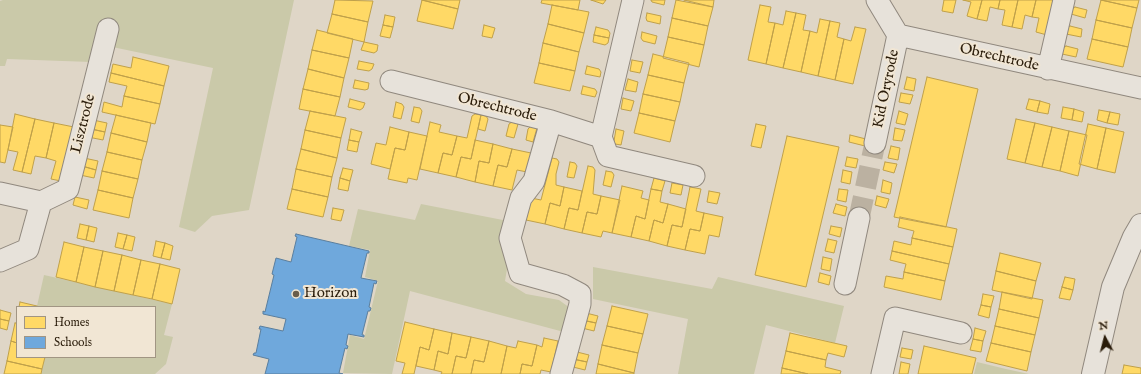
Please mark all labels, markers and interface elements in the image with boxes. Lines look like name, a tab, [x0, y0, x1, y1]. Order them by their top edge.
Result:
street label: Obrechtrode	[958, 40, 1040, 76]
street label: Kid Oryrode	[870, 48, 904, 130]
street label: Obrechtrode	[456, 89, 538, 127]
street label: Lisztrode	[68, 92, 100, 156]
place label: Horizon	[304, 285, 357, 303]
marker: Horizon	[291, 289, 301, 299]
legend	[16, 306, 156, 358]
text: Homes	[54, 315, 90, 330]
north arrow	[1085, 318, 1125, 358]
text: N	[1098, 319, 1109, 334]
text: Schools	[54, 335, 92, 350]

